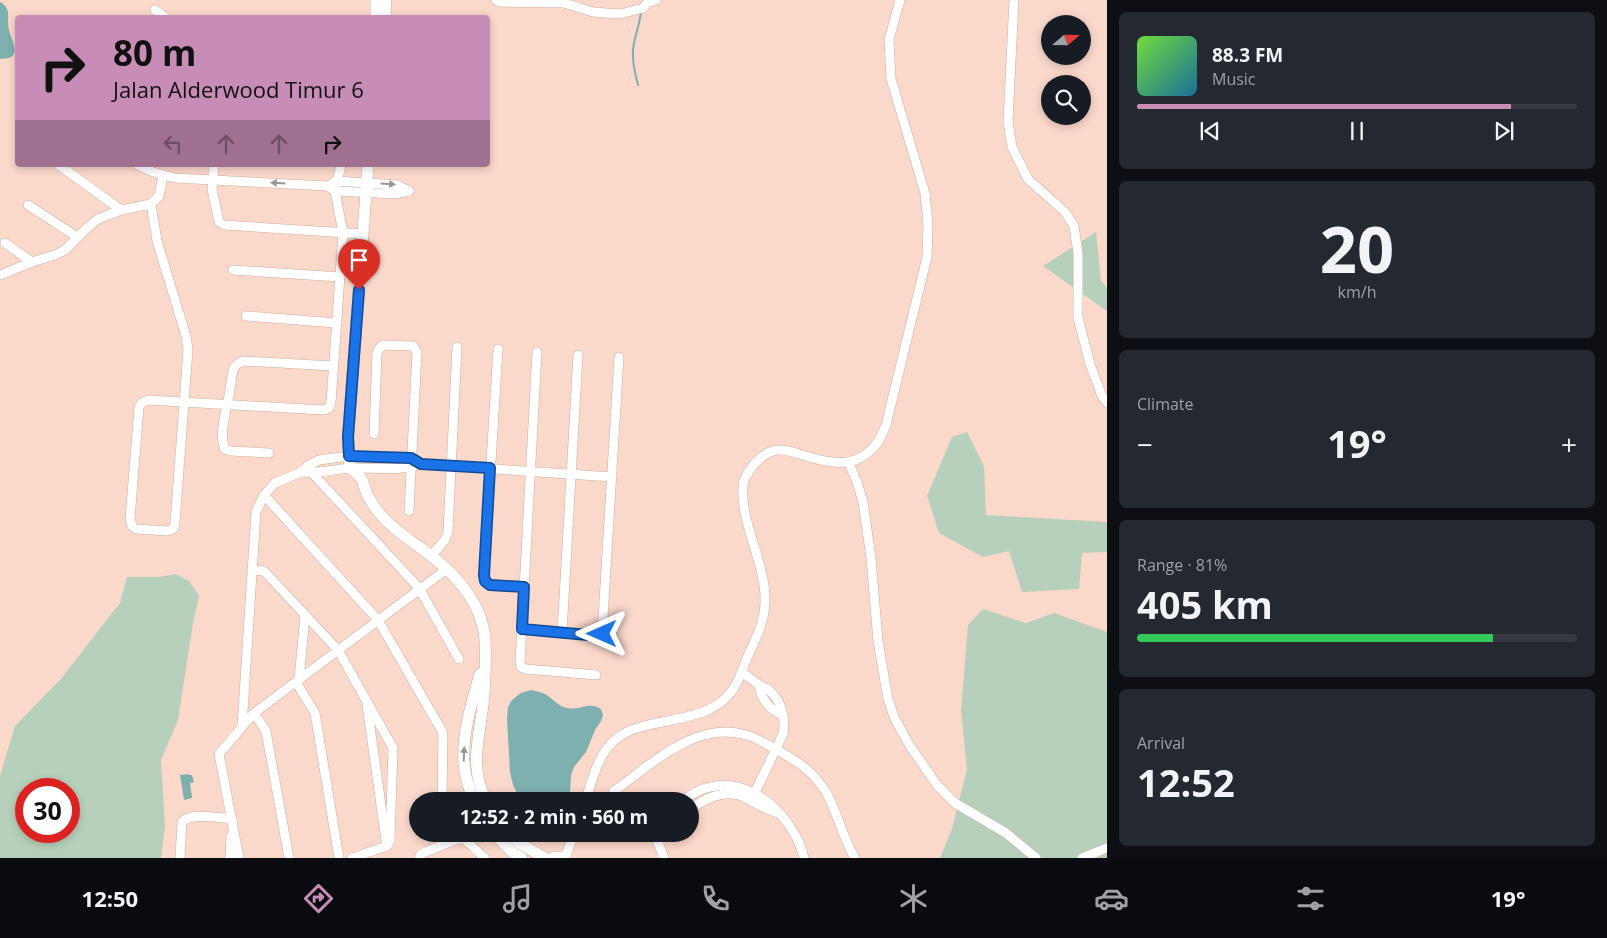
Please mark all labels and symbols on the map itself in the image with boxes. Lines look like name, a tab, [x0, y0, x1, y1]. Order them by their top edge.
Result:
north arrow	[1041, 15, 1091, 65]
one-way arrow	[270, 179, 286, 187]
one-way arrow	[381, 181, 397, 189]
pin	[338, 239, 380, 290]
position arrow	[575, 607, 627, 659]
one-way arrow	[461, 746, 469, 762]
speed limit sign: 30	[15, 778, 80, 843]

